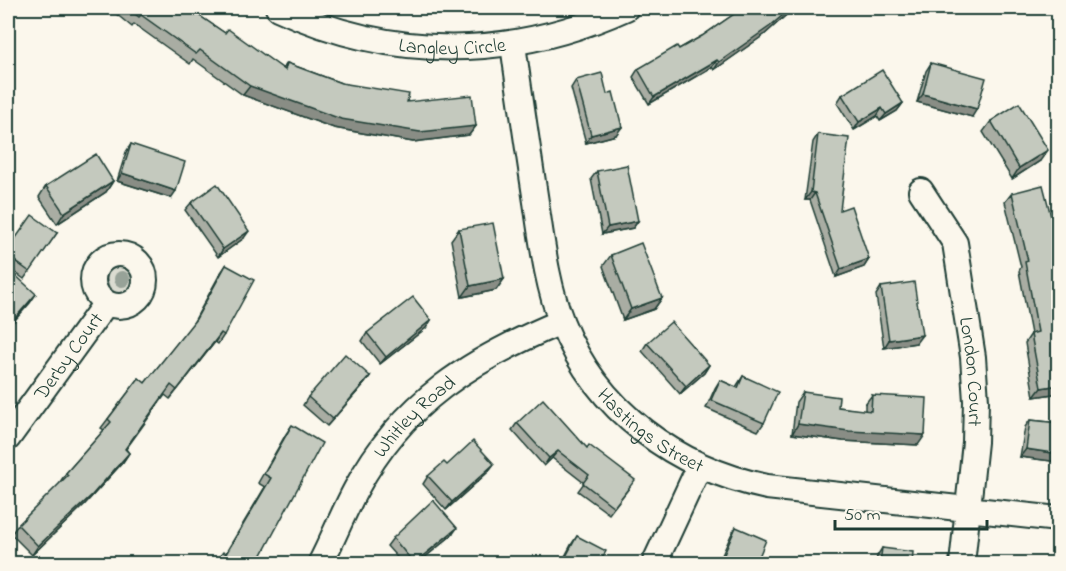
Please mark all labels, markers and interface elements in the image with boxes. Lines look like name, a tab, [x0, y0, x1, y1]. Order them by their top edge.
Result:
street label: Langley Circle	[397, 32, 508, 65]
street label: Derby Court	[28, 307, 112, 408]
street label: London Court	[950, 315, 988, 427]
street label: Whitley Road	[367, 370, 462, 465]
street label: Hastings Street	[589, 383, 708, 482]
scale bar	[835, 493, 986, 531]
text: 50 m	[844, 503, 881, 529]

